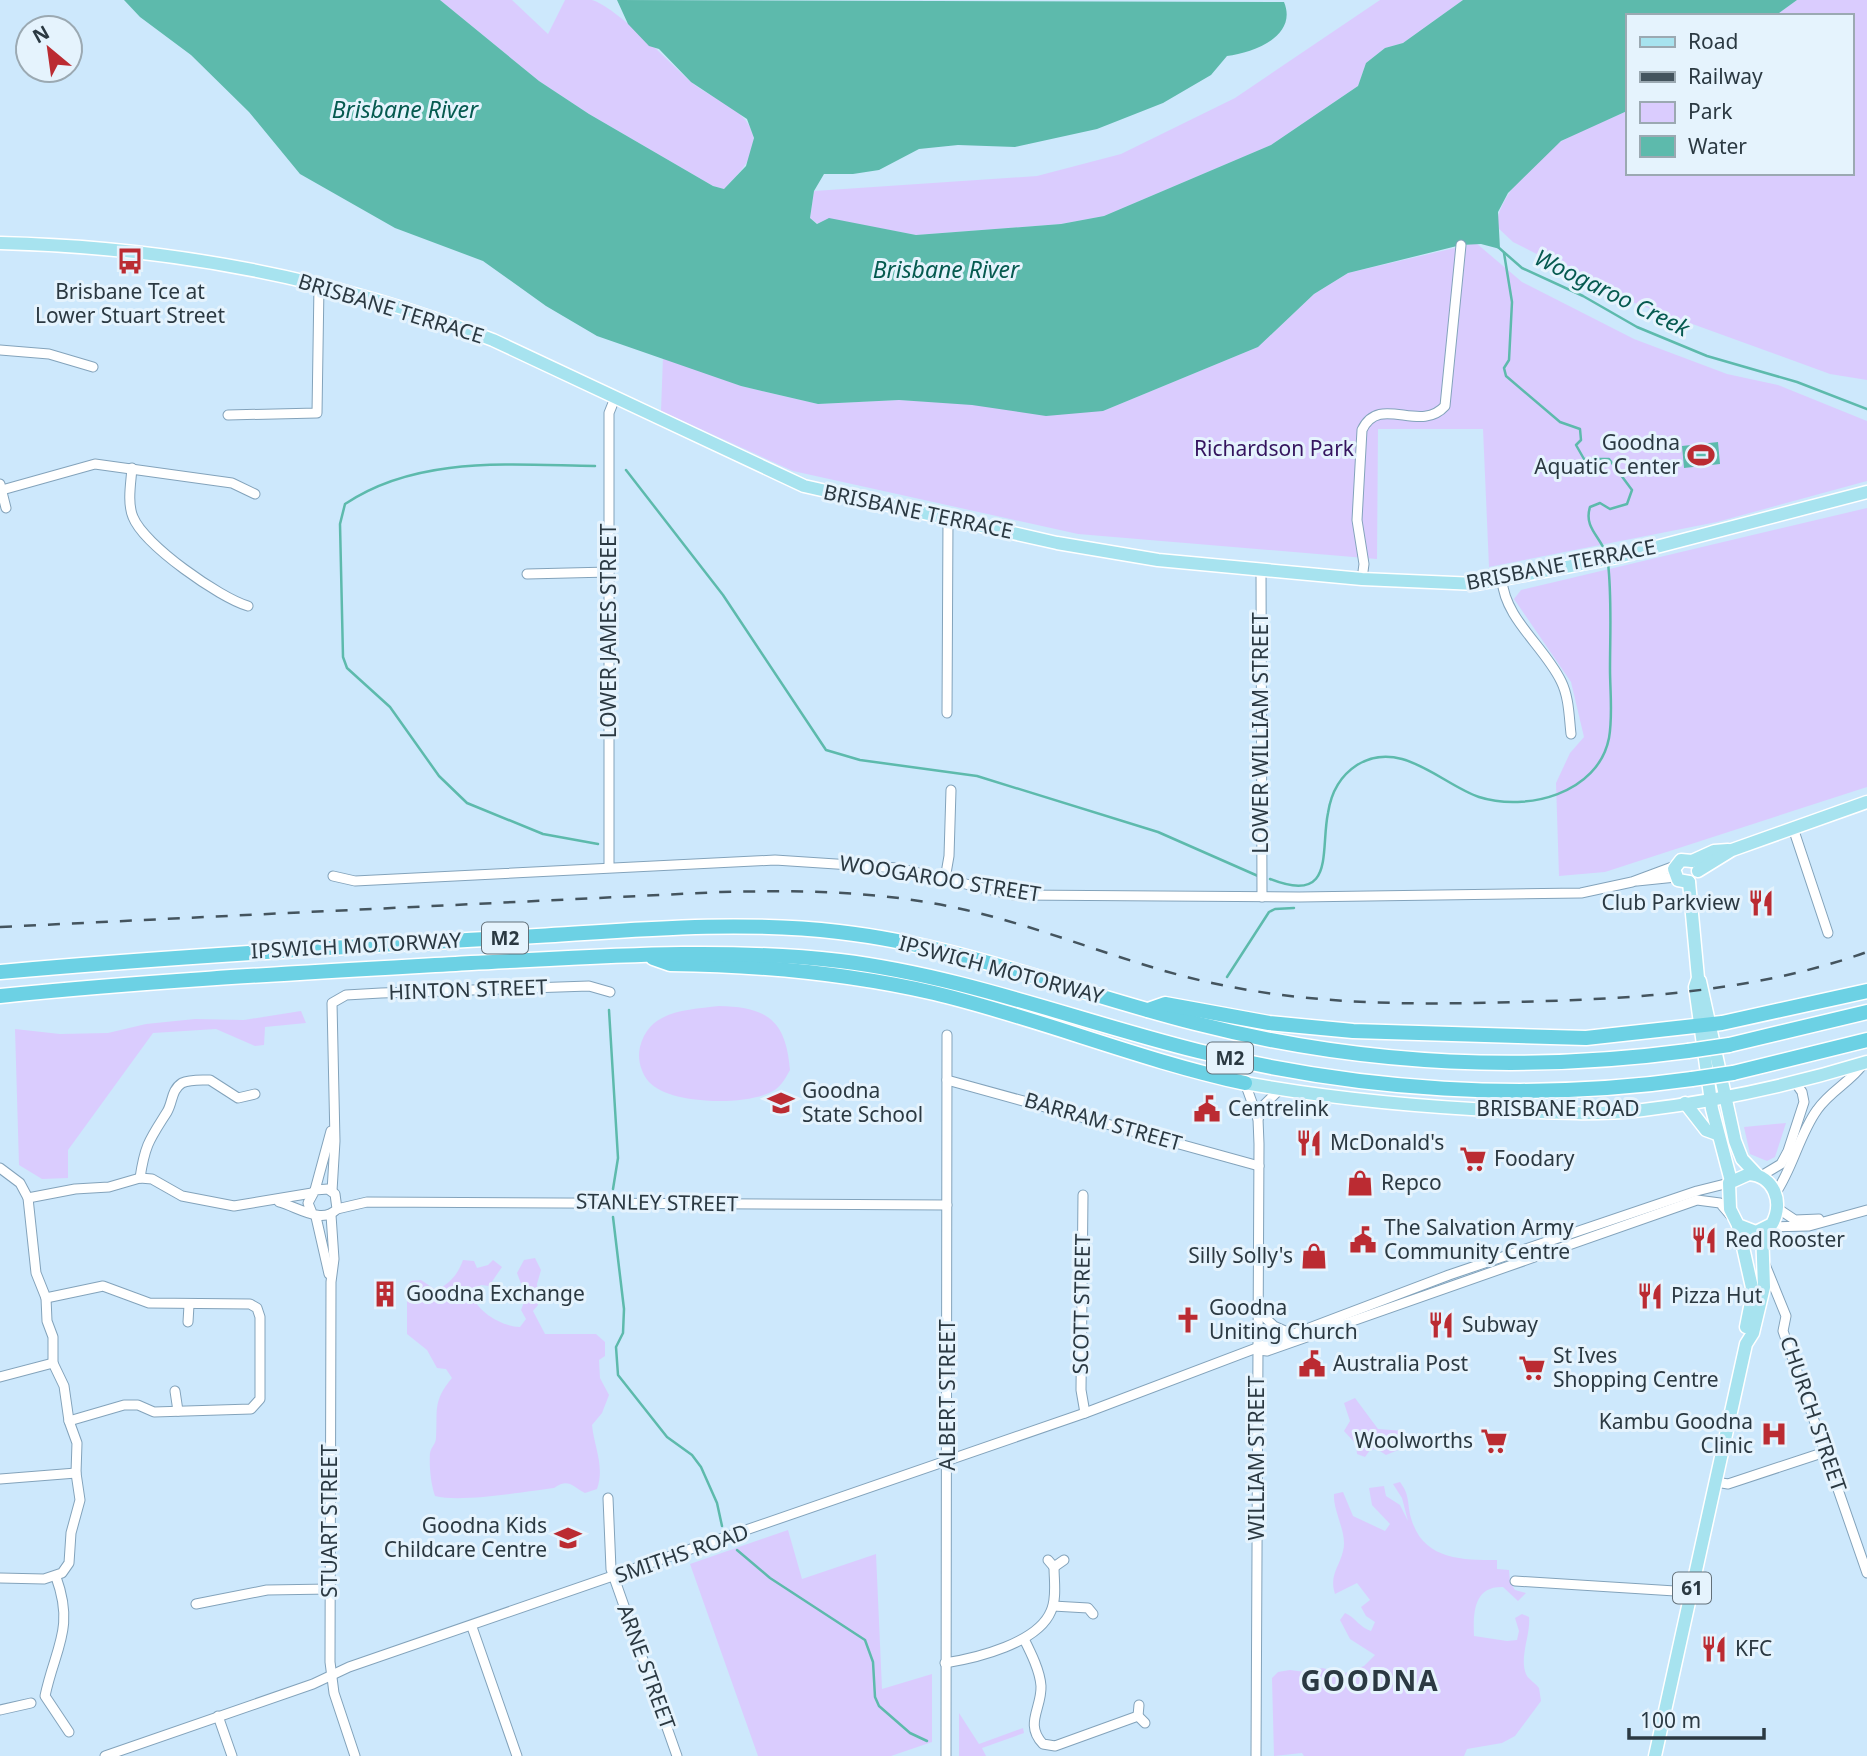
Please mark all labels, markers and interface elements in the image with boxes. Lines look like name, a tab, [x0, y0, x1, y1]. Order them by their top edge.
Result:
north arrow	[14, 14, 84, 84]
legend	[1626, 14, 1853, 175]
text: N	[28, 19, 54, 49]
text: Road	[1688, 27, 1738, 55]
text: Railway	[1688, 62, 1763, 90]
water label: Brisbane River	[332, 93, 479, 125]
text: Park	[1688, 97, 1733, 125]
text: Water	[1688, 132, 1747, 160]
water label: Woogaroo Creek	[1530, 241, 1697, 344]
bus stop icon: Brisbane Tce at Lower Stuart Street	[115, 246, 145, 276]
water label: Brisbane River	[873, 253, 1020, 285]
street label: BRISBANE TERRACE	[295, 266, 488, 350]
place label: Brisbane Tce at Lower Stuart Street	[35, 277, 225, 329]
place label: Goodna Aquatic Center	[1534, 428, 1680, 480]
park label: Richardson Park	[1194, 434, 1355, 462]
sports icon: Goodna Aquatic Center	[1686, 440, 1716, 470]
street label: BRISBANE TERRACE	[821, 477, 1015, 545]
street label: LOWER JAMES STREET	[594, 523, 622, 738]
street label: BRISBANE TERRACE	[1463, 532, 1658, 596]
street label: LOWER WILLIAM STREET	[1246, 612, 1274, 854]
street label: WOOGAROO STREET	[837, 848, 1043, 908]
place label: Club Parkview	[1602, 888, 1740, 916]
restaurant icon: Club Parkview	[1746, 888, 1776, 918]
road number: M2	[482, 922, 528, 954]
street label: IPSWICH MOTORWAY	[250, 926, 462, 964]
street label: IPSWICH MOTORWAY	[896, 928, 1107, 1010]
street label: HINTON STREET	[388, 972, 548, 1006]
road number: M2	[1207, 1042, 1253, 1074]
place label: Goodna State School	[802, 1076, 923, 1128]
street label: BARRAM STREET	[1021, 1085, 1186, 1157]
school or university icon: Goodna State School	[766, 1088, 796, 1118]
public building icon: Centrelink	[1192, 1094, 1222, 1124]
place label: Centrelink	[1228, 1094, 1330, 1122]
street label: BRISBANE ROAD	[1476, 1094, 1640, 1122]
restaurant icon: McDonald's	[1294, 1128, 1324, 1158]
place label: McDonald's	[1330, 1128, 1444, 1156]
supermarket icon: Foodary	[1458, 1144, 1488, 1174]
place label: Foodary	[1494, 1144, 1575, 1172]
shop icon: Repco	[1345, 1168, 1375, 1198]
place label: Repco	[1381, 1168, 1442, 1196]
street label: STANLEY STREET	[576, 1187, 739, 1217]
place label: The Salvation Army Community Centre	[1384, 1213, 1574, 1265]
public building icon: The Salvation Army Community Centre	[1348, 1225, 1378, 1255]
restaurant icon: Red Rooster	[1689, 1225, 1719, 1255]
place label: Red Rooster	[1725, 1225, 1845, 1253]
street label: SCOTT STREET	[1066, 1233, 1096, 1375]
place label: Silly Solly's	[1188, 1241, 1293, 1269]
shop icon: Silly Solly's	[1299, 1241, 1329, 1271]
building icon: Goodna Exchange	[370, 1279, 400, 1309]
place label: Goodna Exchange	[406, 1279, 585, 1307]
restaurant icon: Pizza Hut	[1635, 1281, 1665, 1311]
place label: Pizza Hut	[1671, 1281, 1763, 1309]
place label: Goodna Uniting Church	[1209, 1293, 1358, 1345]
church icon: Goodna Uniting Church	[1173, 1305, 1203, 1335]
restaurant icon: Subway	[1426, 1310, 1456, 1340]
place label: Subway	[1462, 1310, 1538, 1338]
street label: ALBERT STREET	[933, 1319, 961, 1471]
street label: CHURCH STREET	[1774, 1332, 1854, 1496]
place label: St Ives Shopping Centre	[1553, 1341, 1719, 1393]
public building icon: Australia Post	[1297, 1349, 1327, 1379]
place label: Australia Post	[1333, 1349, 1469, 1377]
supermarket icon: St Ives Shopping Centre	[1517, 1353, 1547, 1383]
street label: WILLIAM STREET	[1242, 1375, 1270, 1541]
place label: Kambu Goodna Clinic	[1599, 1407, 1753, 1459]
hospital icon: Kambu Goodna Clinic	[1759, 1419, 1789, 1449]
place label: Woolworths	[1355, 1426, 1473, 1454]
supermarket icon: Woolworths	[1479, 1426, 1509, 1456]
street label: STUART STREET	[315, 1444, 343, 1598]
place label: Goodna Kids Childcare Centre	[384, 1511, 547, 1563]
street label: SMITHS ROAD	[611, 1517, 752, 1589]
school or university icon: Goodna Kids Childcare Centre	[553, 1523, 583, 1553]
road number: 61	[1673, 1572, 1711, 1604]
street label: ARNE STREET	[611, 1600, 683, 1733]
restaurant icon: KFC	[1699, 1634, 1729, 1664]
place label: KFC	[1735, 1634, 1772, 1662]
district label: GOODNA	[1300, 1661, 1440, 1699]
scale bar	[1629, 1696, 1764, 1740]
text: 100 m	[1640, 1706, 1701, 1734]

